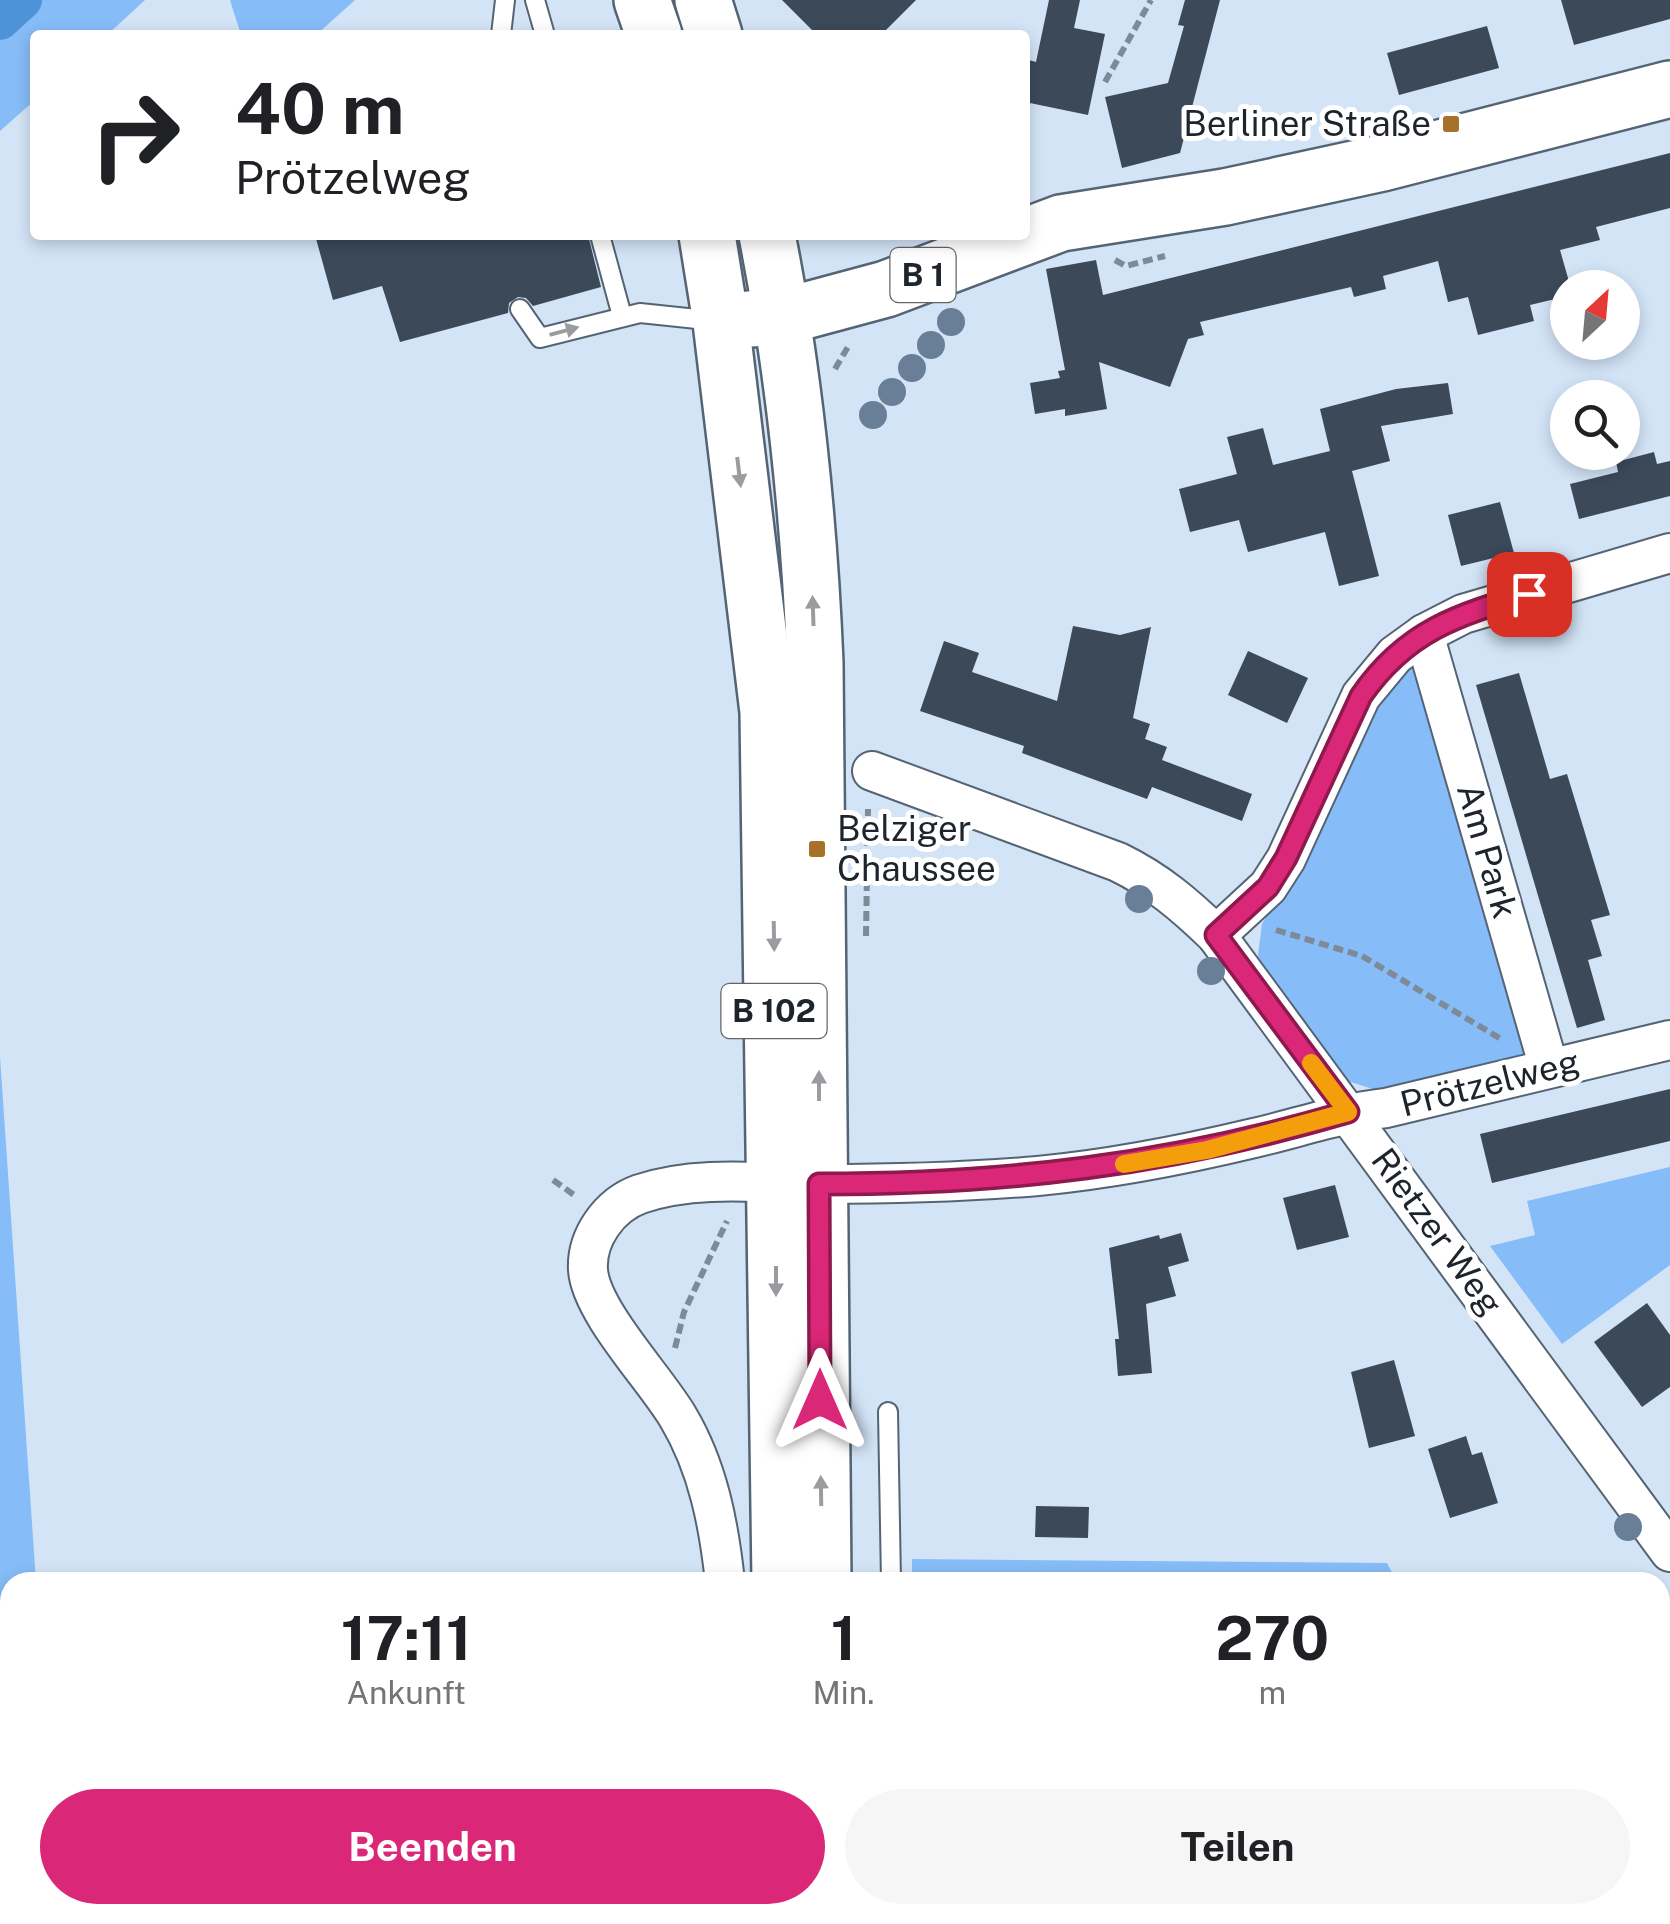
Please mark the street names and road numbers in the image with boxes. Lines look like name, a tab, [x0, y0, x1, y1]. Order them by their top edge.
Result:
road number: B 1	[890, 248, 956, 302]
street label: Am Park	[1449, 779, 1526, 923]
road number: B 102	[722, 984, 826, 1038]
street label: Prötzelweg	[1396, 1040, 1584, 1125]
street label: Rietzer Weg	[1363, 1140, 1512, 1323]

